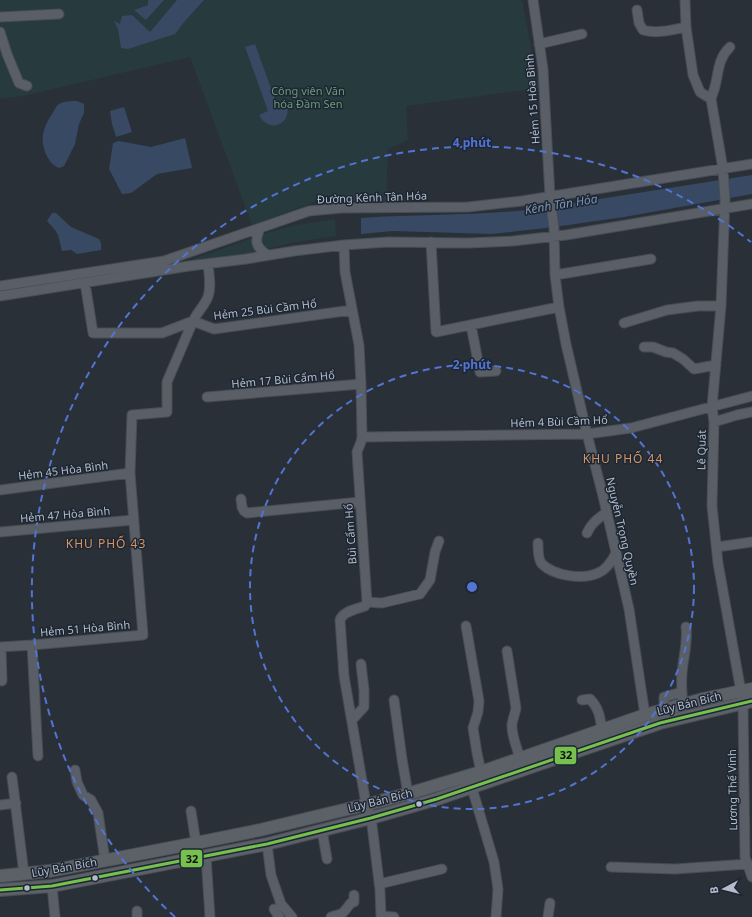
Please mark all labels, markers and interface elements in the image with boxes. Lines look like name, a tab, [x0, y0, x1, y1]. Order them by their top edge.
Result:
street label: Hẻm 15 Hòa Bình	[521, 53, 543, 145]
park label: Công viên Văn hóa Đầm Sen	[271, 83, 345, 111]
text: 4 phút	[453, 134, 491, 151]
street label: Đường Kênh Tân Hóa	[317, 188, 427, 206]
water label: Kênh Tân Hóa	[523, 190, 599, 218]
street label: Hẻm 25 Bùi Cầm Hổ	[213, 295, 318, 323]
text: 2 phút	[453, 356, 491, 373]
street label: Hẻm 17 Bùi Cẩm Hổ	[231, 367, 336, 391]
street label: Hẻm 4 Bùi Cầm Hổ	[510, 412, 608, 430]
street label: Lê Quát	[693, 430, 709, 470]
district label: KHU PHỐ 44	[583, 450, 663, 467]
street label: Hẻm 45 Hòa Bình	[17, 457, 109, 483]
street label: Nguyễn Trọng Quyền	[603, 476, 643, 586]
street label: Hẻm 47 Hòa Bình	[19, 503, 111, 525]
street label: Bùi Cẩm Hổ	[340, 503, 360, 565]
district label: KHU PHỐ 43	[66, 535, 146, 552]
centre of rings	[465, 580, 479, 594]
street label: Hẻm 51 Hòa Bình	[39, 617, 131, 639]
street label: Lũy Bán Bích	[655, 688, 723, 718]
line badge: 32	[554, 746, 577, 765]
text: 32	[560, 747, 572, 762]
street label: Lương Thế Vinh	[724, 749, 740, 831]
street label: Lũy Bán Bích	[346, 785, 414, 815]
unlabelled marker	[414, 799, 424, 809]
line badge: 32	[180, 849, 203, 868]
text: 32	[186, 851, 198, 866]
street label: Lũy Bán Bích	[30, 854, 98, 880]
north arrow	[704, 869, 744, 909]
unlabelled marker	[90, 873, 100, 883]
unlabelled marker	[22, 883, 32, 893]
text: B	[706, 886, 721, 895]

